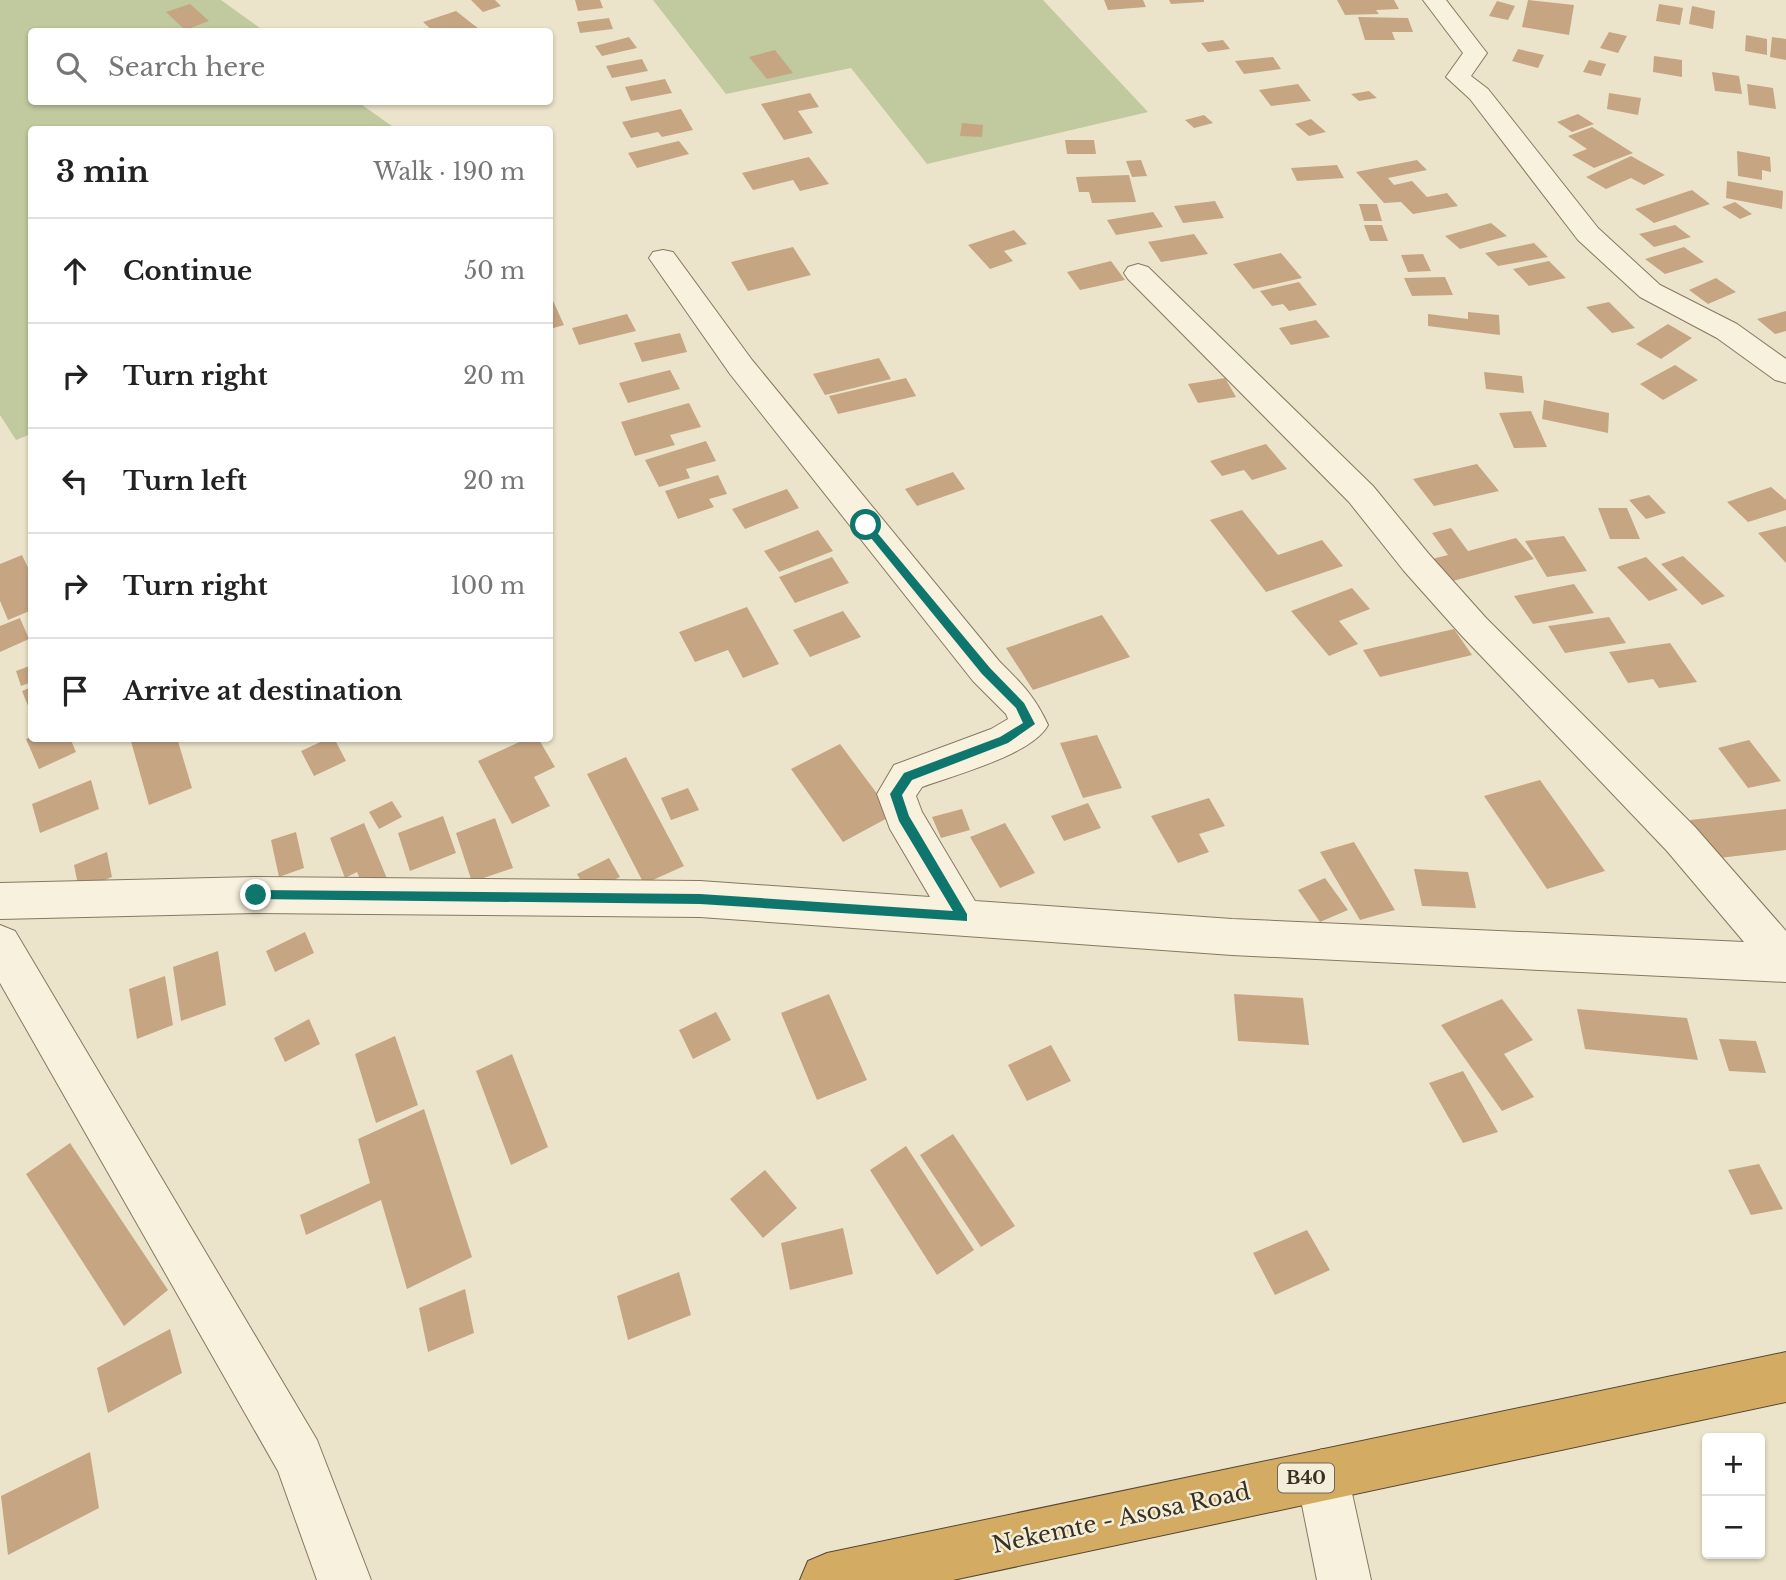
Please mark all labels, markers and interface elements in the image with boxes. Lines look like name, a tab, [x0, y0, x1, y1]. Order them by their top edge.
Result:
search box	[28, 28, 553, 105]
icon: search	[52, 48, 90, 86]
text: Search here	[108, 51, 265, 83]
text: 3 min	[56, 153, 149, 190]
text: Walk · 190 m	[373, 158, 525, 186]
icon: ahead	[56, 252, 94, 290]
text: Continue	[123, 255, 252, 287]
text: 50 m	[464, 257, 525, 285]
icon: right	[56, 357, 94, 395]
text: Turn right	[123, 360, 268, 392]
text: 20 m	[463, 362, 525, 390]
icon: left	[56, 462, 94, 500]
text: Turn left	[123, 465, 247, 497]
text: 20 m	[463, 467, 525, 495]
route start	[850, 509, 881, 540]
icon: right	[56, 567, 94, 605]
text: Turn right	[123, 570, 268, 602]
text: 100 m	[451, 572, 525, 600]
icon: arrive	[56, 672, 94, 710]
text: Arrive at destination	[123, 675, 403, 707]
route end	[240, 879, 271, 910]
map controls	[1702, 1433, 1765, 1559]
button: +	[1702, 1433, 1765, 1496]
road number: B40	[1278, 1464, 1334, 1492]
street label: Nekemte - Asosa Road	[989, 1477, 1253, 1559]
button: −	[1702, 1496, 1765, 1559]

